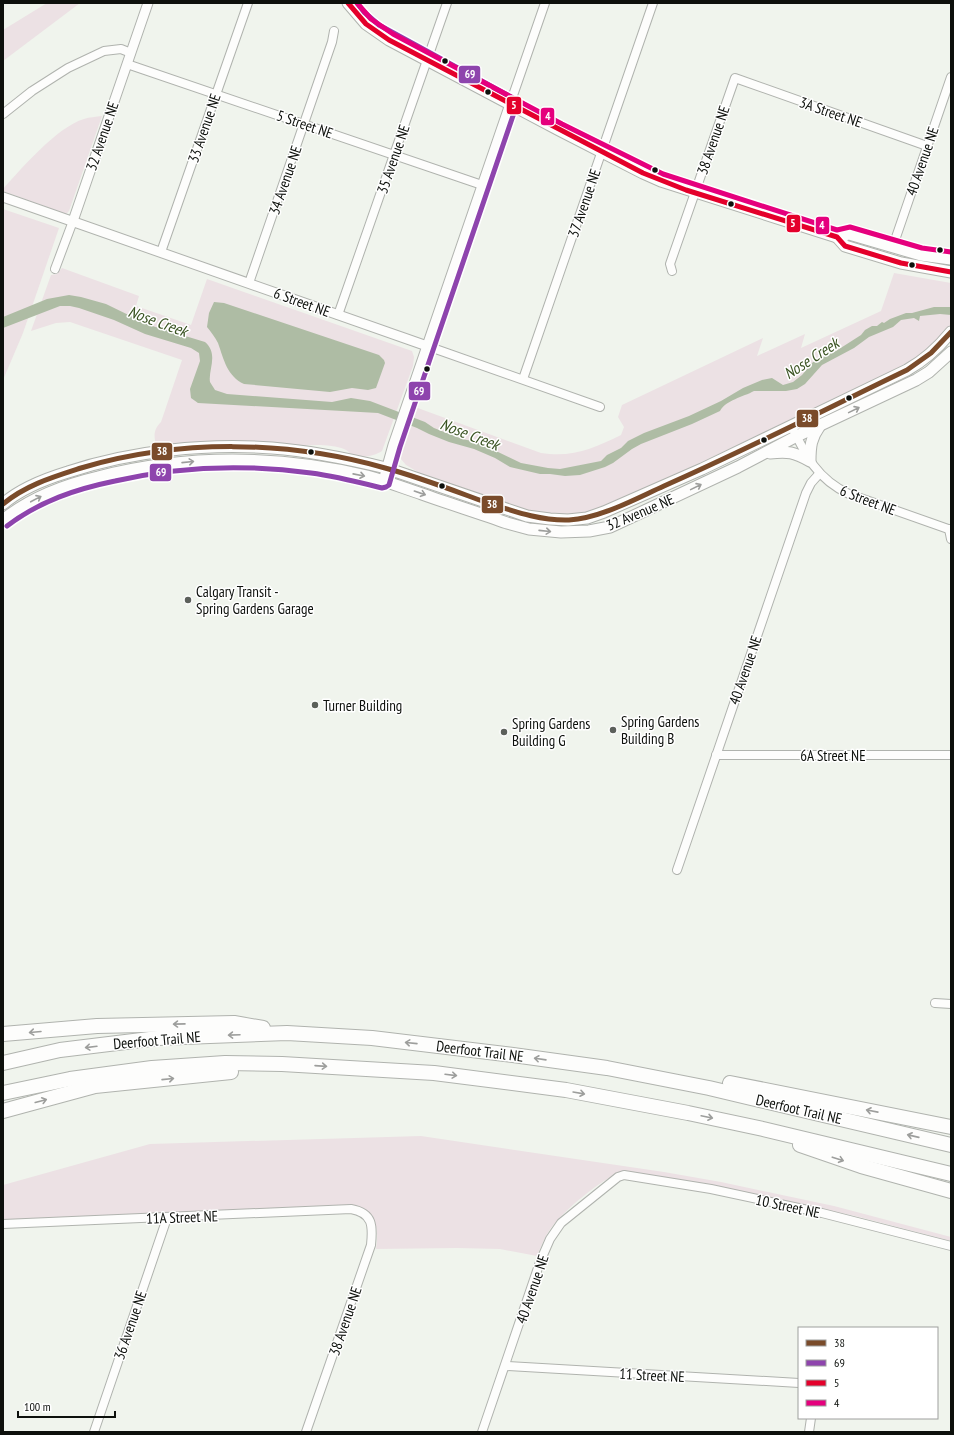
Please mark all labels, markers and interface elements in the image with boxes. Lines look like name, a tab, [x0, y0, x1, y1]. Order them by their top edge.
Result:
unlabelled marker	[440, 56, 450, 66]
line badge: 69	[458, 65, 481, 84]
text: 69	[465, 67, 475, 81]
unlabelled marker	[483, 87, 493, 97]
street label: 33 Avenue NE	[183, 91, 225, 165]
street label: 3A Street NE	[797, 92, 865, 132]
line badge: 5	[506, 96, 522, 115]
text: 5	[511, 98, 517, 112]
street label: 32 Avenue NE	[81, 99, 123, 173]
street label: 38 Avenue NE	[692, 103, 734, 177]
street label: 5 Street NE	[274, 105, 336, 143]
line badge: 4	[540, 107, 555, 126]
text: 4	[545, 109, 551, 123]
street label: 35 Avenue NE	[372, 122, 414, 196]
street label: 40 Avenue NE	[901, 124, 943, 198]
street label: 34 Avenue NE	[264, 143, 306, 217]
unlabelled marker	[650, 165, 660, 175]
street label: 37 Avenue NE	[563, 166, 605, 240]
unlabelled marker	[726, 199, 736, 209]
line badge: 5	[786, 214, 801, 233]
text: 5	[790, 216, 796, 230]
line badge: 4	[815, 216, 830, 235]
text: 4	[819, 218, 825, 232]
unlabelled marker	[935, 245, 945, 255]
unlabelled marker	[907, 260, 917, 270]
street label: 6 Street NE	[271, 283, 333, 321]
water label: Nose Creek	[126, 301, 192, 342]
water label: Nose Creek	[780, 332, 844, 383]
unlabelled marker	[422, 364, 432, 374]
line badge: 69	[408, 381, 431, 401]
text: 69	[414, 384, 424, 398]
unlabelled marker	[844, 393, 854, 403]
one-way arrow	[848, 406, 860, 413]
line badge: 38	[796, 409, 819, 428]
text: 38	[802, 411, 812, 425]
water label: Nose Creek	[438, 414, 504, 455]
unlabelled marker	[759, 435, 769, 445]
line badge: 38	[151, 442, 173, 461]
text: 38	[157, 444, 167, 458]
unlabelled marker	[306, 447, 316, 457]
one-way arrow	[181, 458, 194, 465]
line badge: 69	[149, 463, 172, 482]
text: 69	[156, 465, 166, 479]
one-way arrow	[352, 471, 365, 479]
unlabelled marker	[437, 481, 447, 491]
street label: 6 Street NE	[837, 481, 899, 519]
one-way arrow	[690, 483, 702, 490]
street label: 32 Avenue NE	[603, 489, 677, 535]
one-way arrow	[414, 490, 426, 498]
one-way arrow	[29, 495, 41, 502]
line badge: 38	[481, 495, 504, 514]
text: 38	[487, 497, 497, 511]
one-way arrow	[538, 527, 551, 535]
place label: Calgary Transit - Spring Gardens Garage	[196, 582, 314, 618]
marker: Calgary Transit - Spring Gardens Garage	[183, 595, 193, 605]
street label: 40 Avenue NE	[724, 633, 766, 707]
place label: Turner Building	[323, 696, 402, 715]
marker: Turner Building	[310, 700, 320, 710]
place label: Spring Gardens Building B	[621, 712, 699, 748]
place label: Spring Gardens Building G	[512, 714, 590, 750]
marker: Spring Gardens Building B	[608, 725, 618, 735]
marker: Spring Gardens Building G	[499, 727, 509, 737]
street label: 6A Street NE	[800, 746, 866, 765]
one-way arrow	[173, 1020, 186, 1028]
street label: Deerfoot Trail NE	[112, 1027, 202, 1053]
one-way arrow	[29, 1028, 42, 1036]
one-way arrow	[228, 1031, 241, 1039]
street label: Deerfoot Trail NE	[435, 1036, 525, 1066]
one-way arrow	[405, 1039, 418, 1046]
one-way arrow	[84, 1043, 97, 1050]
one-way arrow	[534, 1055, 547, 1063]
one-way arrow	[314, 1062, 327, 1069]
one-way arrow	[444, 1071, 457, 1079]
one-way arrow	[161, 1075, 174, 1082]
one-way arrow	[573, 1089, 586, 1097]
street label: Deerfoot Trail NE	[754, 1090, 844, 1128]
one-way arrow	[34, 1096, 47, 1104]
one-way arrow	[865, 1107, 878, 1115]
one-way arrow	[700, 1113, 713, 1121]
one-way arrow	[907, 1131, 920, 1139]
one-way arrow	[832, 1156, 845, 1163]
street label: 10 Street NE	[754, 1190, 822, 1222]
street label: 11A Street NE	[146, 1206, 218, 1228]
street label: 40 Avenue NE	[511, 1252, 553, 1326]
street label: 38 Avenue NE	[324, 1284, 366, 1358]
street label: 36 Avenue NE	[109, 1288, 151, 1362]
legend	[798, 1327, 938, 1419]
text: 38	[834, 1335, 845, 1350]
text: 69	[834, 1355, 845, 1370]
street label: 11 Street NE	[619, 1364, 685, 1386]
text: 5	[834, 1375, 839, 1390]
scale bar	[18, 1393, 115, 1419]
text: 4	[834, 1395, 840, 1410]
text: 100 m	[24, 1399, 51, 1414]

